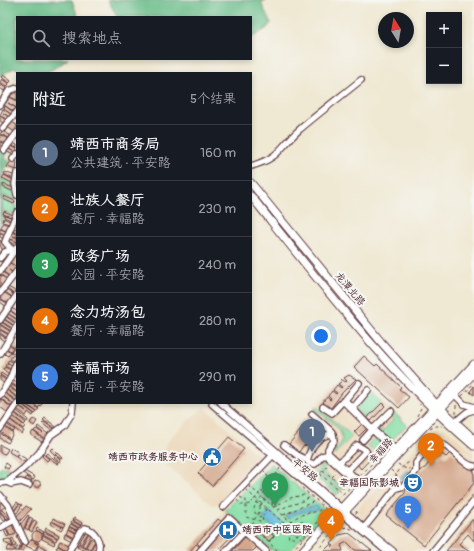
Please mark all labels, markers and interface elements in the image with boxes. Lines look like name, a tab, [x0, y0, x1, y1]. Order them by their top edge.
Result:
north arrow	[378, 12, 414, 48]
map controls	[426, 12, 462, 84]
button: +	[426, 12, 462, 48]
search box	[16, 16, 252, 60]
icon: search	[30, 27, 52, 49]
text: 搜索地点	[62, 29, 122, 48]
button: −	[426, 48, 462, 84]
text: 附近	[32, 89, 66, 110]
text: 5个结果	[190, 91, 236, 107]
text: 靖西市商务局	[70, 135, 160, 154]
text: 1	[42, 145, 48, 161]
text: 160 m	[200, 145, 236, 161]
text: 公共建筑 · 平安路	[70, 155, 171, 171]
text: 壮族人餐厅	[70, 191, 145, 210]
text: 2	[41, 201, 49, 217]
text: 230 m	[199, 201, 236, 217]
text: 餐厅 · 幸福路	[70, 211, 145, 227]
text: 政务广场	[70, 247, 130, 266]
text: 3	[41, 257, 49, 273]
text: 240 m	[198, 257, 236, 273]
text: 公园 · 平安路	[70, 267, 145, 283]
street label: 龙潭北路	[333, 270, 367, 308]
text: 念力坊汤包	[70, 303, 145, 322]
text: 4	[41, 313, 49, 329]
text: 280 m	[199, 313, 236, 329]
text: 餐厅 · 幸福路	[70, 323, 145, 339]
your location	[311, 326, 331, 346]
text: 幸福市场	[70, 359, 130, 378]
text: 5	[41, 369, 49, 385]
text: 290 m	[199, 369, 236, 385]
text: 商店 · 平安路	[70, 379, 145, 395]
pin: 1	[299, 419, 325, 452]
pin: 2	[418, 433, 444, 466]
street label: 幸福路	[367, 436, 395, 466]
public building icon: 靖西市政务服务中心	[201, 446, 223, 468]
place label: 靖西市政务服务中心	[108, 451, 198, 463]
street label: 平安路	[290, 456, 320, 484]
theatre icon: 幸福国际影城	[402, 472, 424, 494]
pin: 3	[262, 473, 288, 506]
place label: 幸福国际影城	[339, 477, 399, 489]
pin: 5	[395, 496, 421, 529]
pin: 4	[318, 508, 344, 541]
hospital icon: 靖西市中医医院	[217, 519, 239, 541]
place label: 靖西市中医医院	[242, 524, 312, 536]

